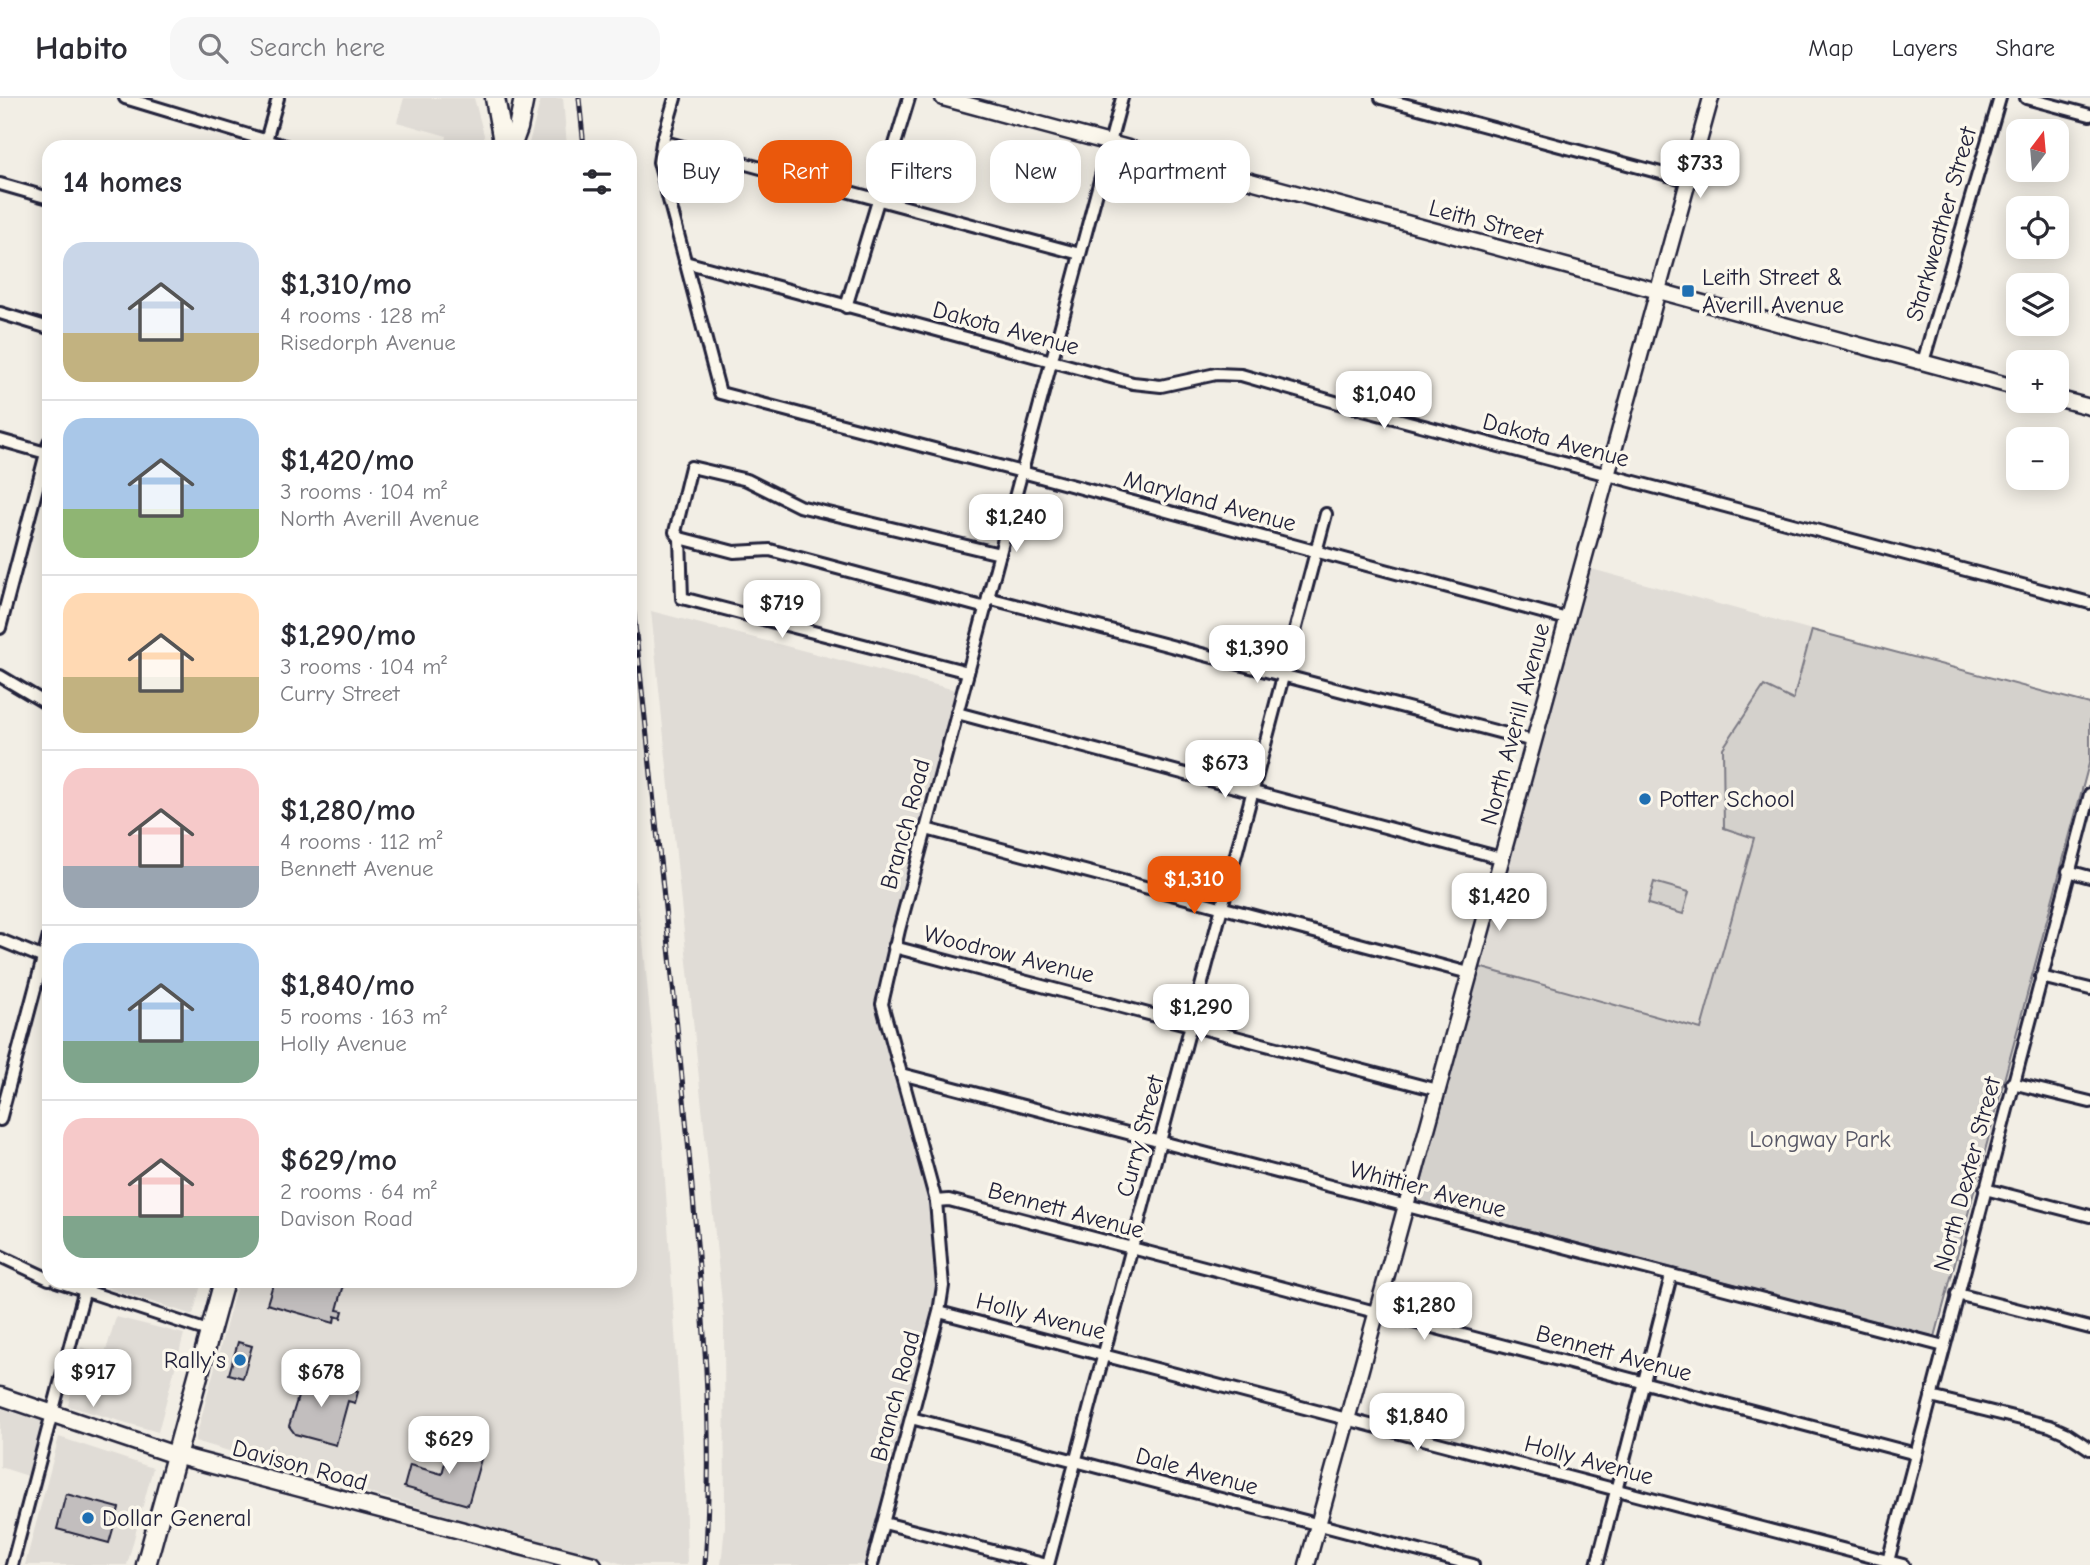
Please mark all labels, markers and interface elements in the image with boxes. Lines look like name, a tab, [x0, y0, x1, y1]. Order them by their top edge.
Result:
search box	[170, 17, 660, 80]
text: Habito	[35, 29, 128, 67]
icon: search	[194, 29, 232, 67]
text: Search here	[250, 33, 385, 63]
text: Map	[1808, 34, 1854, 62]
text: Layers	[1892, 34, 1957, 62]
text: Share	[1995, 34, 2055, 62]
north arrow	[2006, 119, 2068, 182]
map controls	[2006, 119, 2069, 490]
street label: Starkweather Street	[1900, 123, 1982, 324]
chip: Buy	[658, 140, 744, 203]
chip: Rent	[758, 140, 852, 203]
chip: Filters	[866, 140, 976, 203]
chip: New	[990, 140, 1081, 203]
chip: Apartment	[1095, 140, 1250, 203]
pin: $733	[1659, 140, 1741, 200]
text: $733	[1677, 149, 1723, 176]
icon: filters	[578, 163, 616, 201]
text: 14 homes	[63, 165, 182, 200]
street label: Leith Street	[1426, 193, 1547, 251]
button: locate	[2006, 196, 2069, 259]
place label: Leith Street & Averill Avenue	[1702, 263, 1844, 319]
text: $1,310/mo	[280, 267, 412, 302]
icon: home	[119, 270, 203, 354]
button: layers	[2006, 273, 2069, 336]
marker: Leith Street & Averill Avenue	[1680, 283, 1696, 299]
street label: Dakota Avenue	[930, 295, 1082, 361]
text: 4 rooms · 128 m²	[280, 302, 445, 329]
text: Risedorph Avenue	[280, 329, 456, 356]
button: +	[2006, 350, 2069, 413]
pin: $1,040	[1327, 372, 1441, 431]
text: $1,040	[1352, 380, 1416, 407]
street label: Dakota Avenue	[1480, 407, 1632, 473]
button: −	[2006, 427, 2069, 490]
text: $1,420/mo	[280, 443, 414, 478]
icon: home	[119, 446, 203, 530]
street label: Maryland Avenue	[1121, 465, 1299, 537]
text: 3 rooms · 104 m²	[280, 478, 447, 505]
pin: $1,240	[959, 494, 1073, 554]
text: $1,240	[985, 503, 1047, 530]
text: North Averill Avenue	[280, 505, 479, 532]
pin: $719	[741, 580, 823, 640]
text: $719	[759, 589, 805, 616]
text: $1,290/mo	[280, 618, 416, 653]
street label: North Averill Avenue	[1475, 620, 1555, 828]
icon: home	[119, 621, 203, 705]
pin: $1,390	[1200, 626, 1314, 685]
text: $1,390	[1225, 634, 1289, 661]
text: 3 rooms · 104 m²	[280, 653, 447, 680]
text: Curry Street	[280, 680, 400, 707]
pin: $673	[1184, 740, 1266, 800]
text: $673	[1201, 749, 1249, 776]
street label: Branch Road	[874, 756, 936, 892]
place label: Potter School	[1659, 785, 1795, 813]
marker: Potter School	[1637, 791, 1653, 807]
text: $1,280/mo	[280, 793, 416, 828]
icon: home	[119, 796, 203, 880]
text: 4 rooms · 112 m²	[280, 828, 443, 855]
text: Bennett Avenue	[280, 855, 434, 882]
pin: $1,310	[1137, 856, 1251, 916]
text: $1,310	[1164, 865, 1224, 892]
pin: $1,420	[1442, 874, 1556, 933]
text: $1,420	[1468, 882, 1530, 909]
street label: Woodrow Avenue	[921, 919, 1097, 989]
text: $1,840/mo	[280, 968, 415, 1003]
icon: home	[119, 971, 203, 1055]
pin: $1,290	[1144, 984, 1258, 1044]
text: $1,290	[1169, 993, 1233, 1020]
text: 5 rooms · 163 m²	[280, 1003, 447, 1030]
text: Holly Avenue	[280, 1030, 407, 1057]
street label: Curry Street	[1110, 1071, 1170, 1200]
street label: North Dexter Street	[1928, 1073, 2007, 1274]
park label: Longway Park	[1749, 1125, 1891, 1153]
text: $629/mo	[280, 1143, 397, 1178]
icon: home	[119, 1146, 203, 1230]
street label: Whittier Avenue	[1347, 1155, 1509, 1223]
street label: Bennett Avenue	[985, 1176, 1147, 1244]
text: 2 rooms · 64 m²	[280, 1178, 437, 1205]
text: Davison Road	[280, 1205, 413, 1232]
pin: $1,280	[1367, 1282, 1481, 1342]
street label: Holly Avenue	[973, 1286, 1109, 1346]
text: $1,280	[1392, 1291, 1456, 1318]
street label: Bennett Avenue	[1533, 1319, 1695, 1387]
street label: Branch Road	[864, 1328, 926, 1464]
place label: Rally's	[164, 1346, 226, 1374]
pin: $917	[52, 1350, 134, 1409]
pin: $678	[280, 1350, 362, 1409]
marker: Rally's	[232, 1352, 248, 1368]
text: $917	[70, 1358, 116, 1385]
text: $678	[297, 1358, 345, 1385]
pin: $1,840	[1360, 1394, 1474, 1453]
text: $1,840	[1386, 1402, 1449, 1429]
pin: $629	[408, 1416, 490, 1476]
text: $629	[424, 1425, 474, 1452]
street label: Holly Avenue	[1521, 1429, 1657, 1491]
street label: Davison Road	[229, 1434, 371, 1496]
street label: Dale Avenue	[1133, 1441, 1261, 1501]
place label: Dollar General	[102, 1504, 251, 1532]
marker: Dollar General	[80, 1510, 96, 1526]

